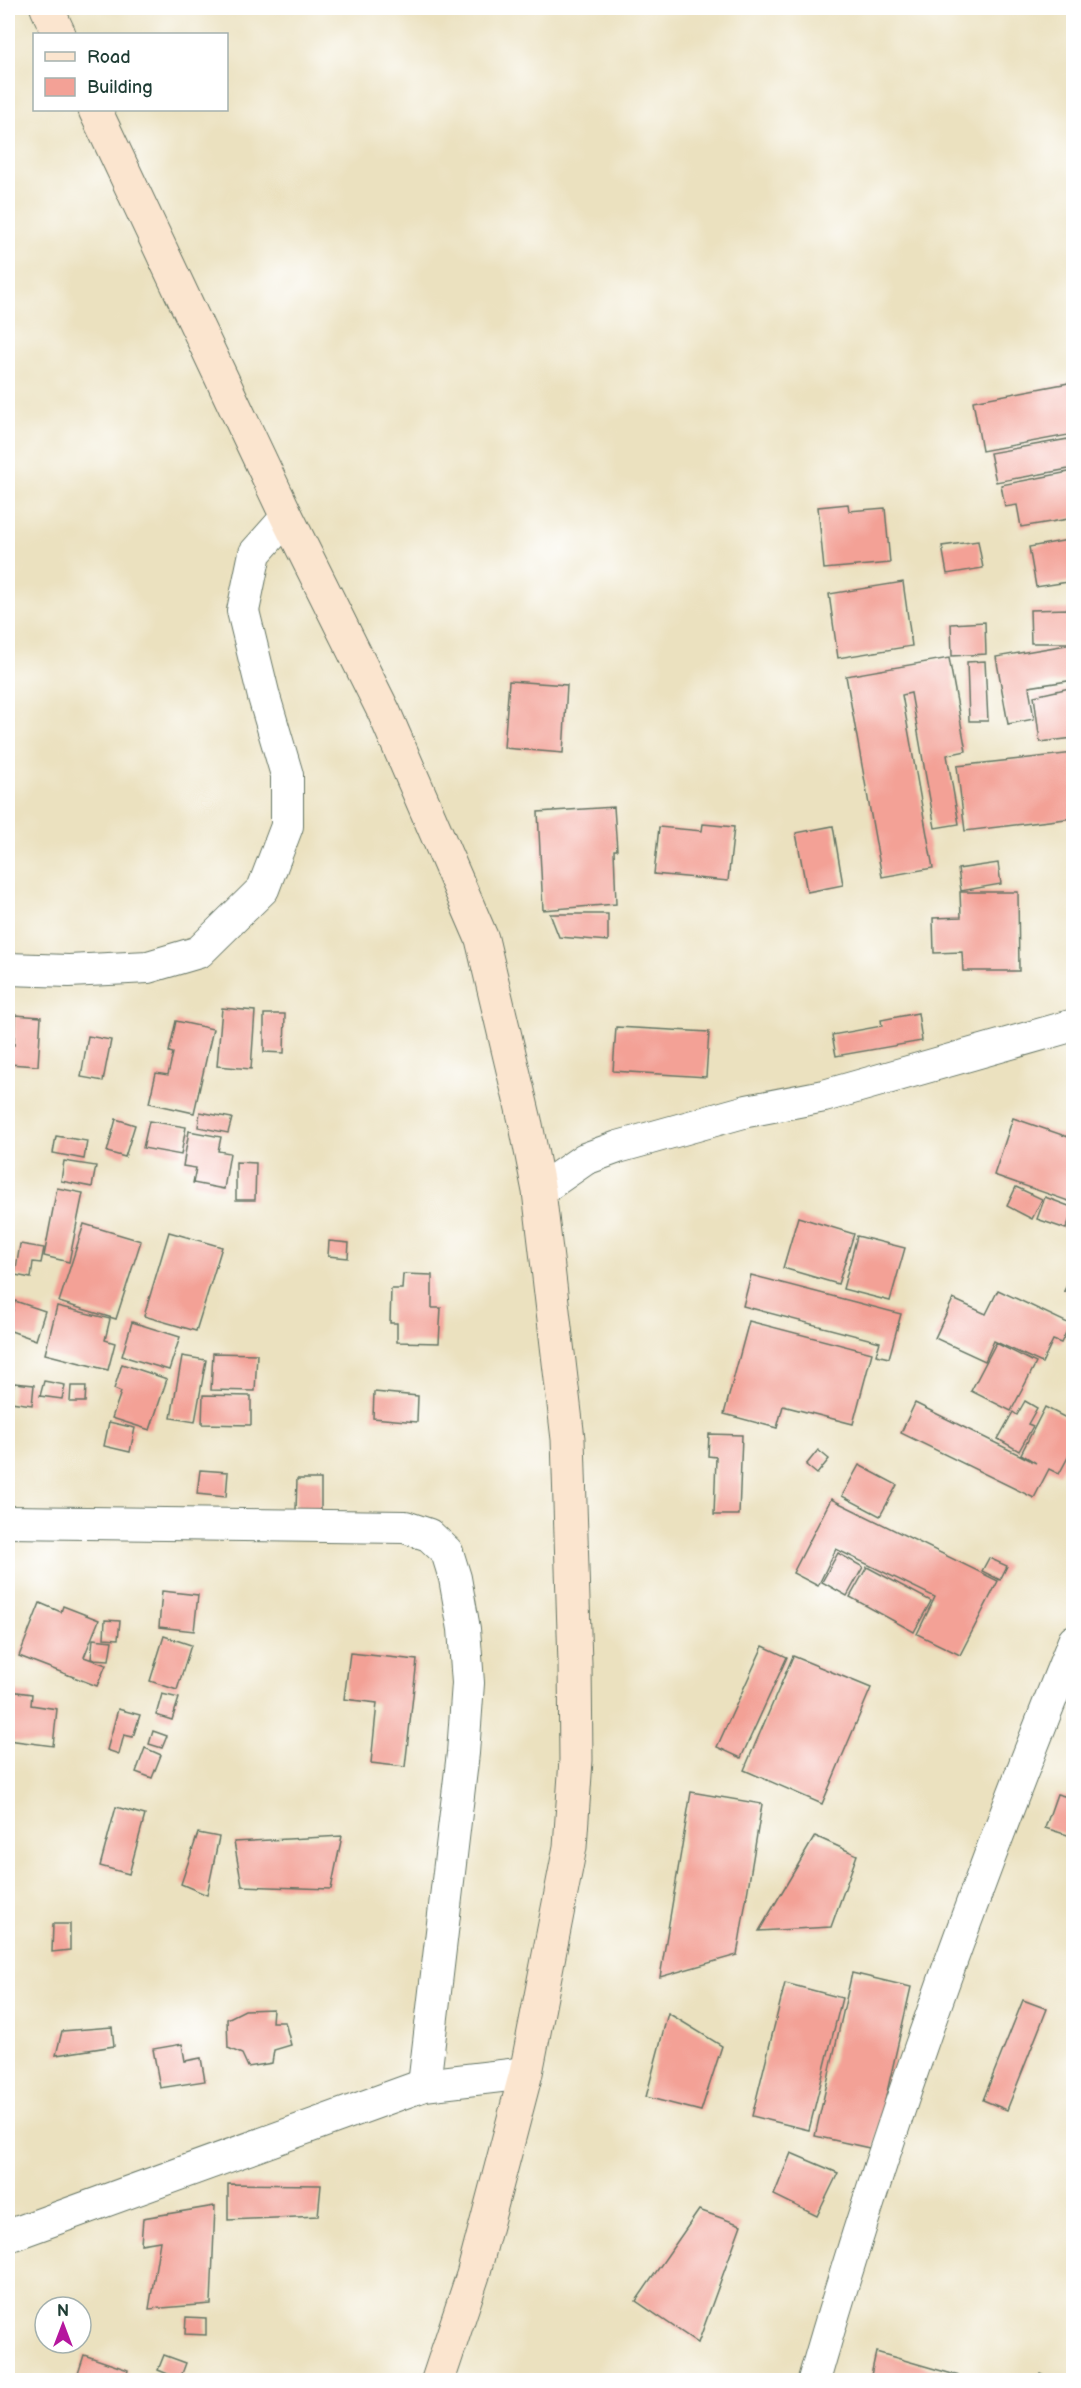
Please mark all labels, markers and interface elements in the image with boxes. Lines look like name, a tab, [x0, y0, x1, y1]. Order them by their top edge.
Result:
legend	[33, 33, 228, 111]
text: Road	[87, 47, 131, 68]
text: Building	[87, 77, 153, 98]
north arrow	[33, 2295, 93, 2355]
text: N	[57, 2302, 69, 2321]

